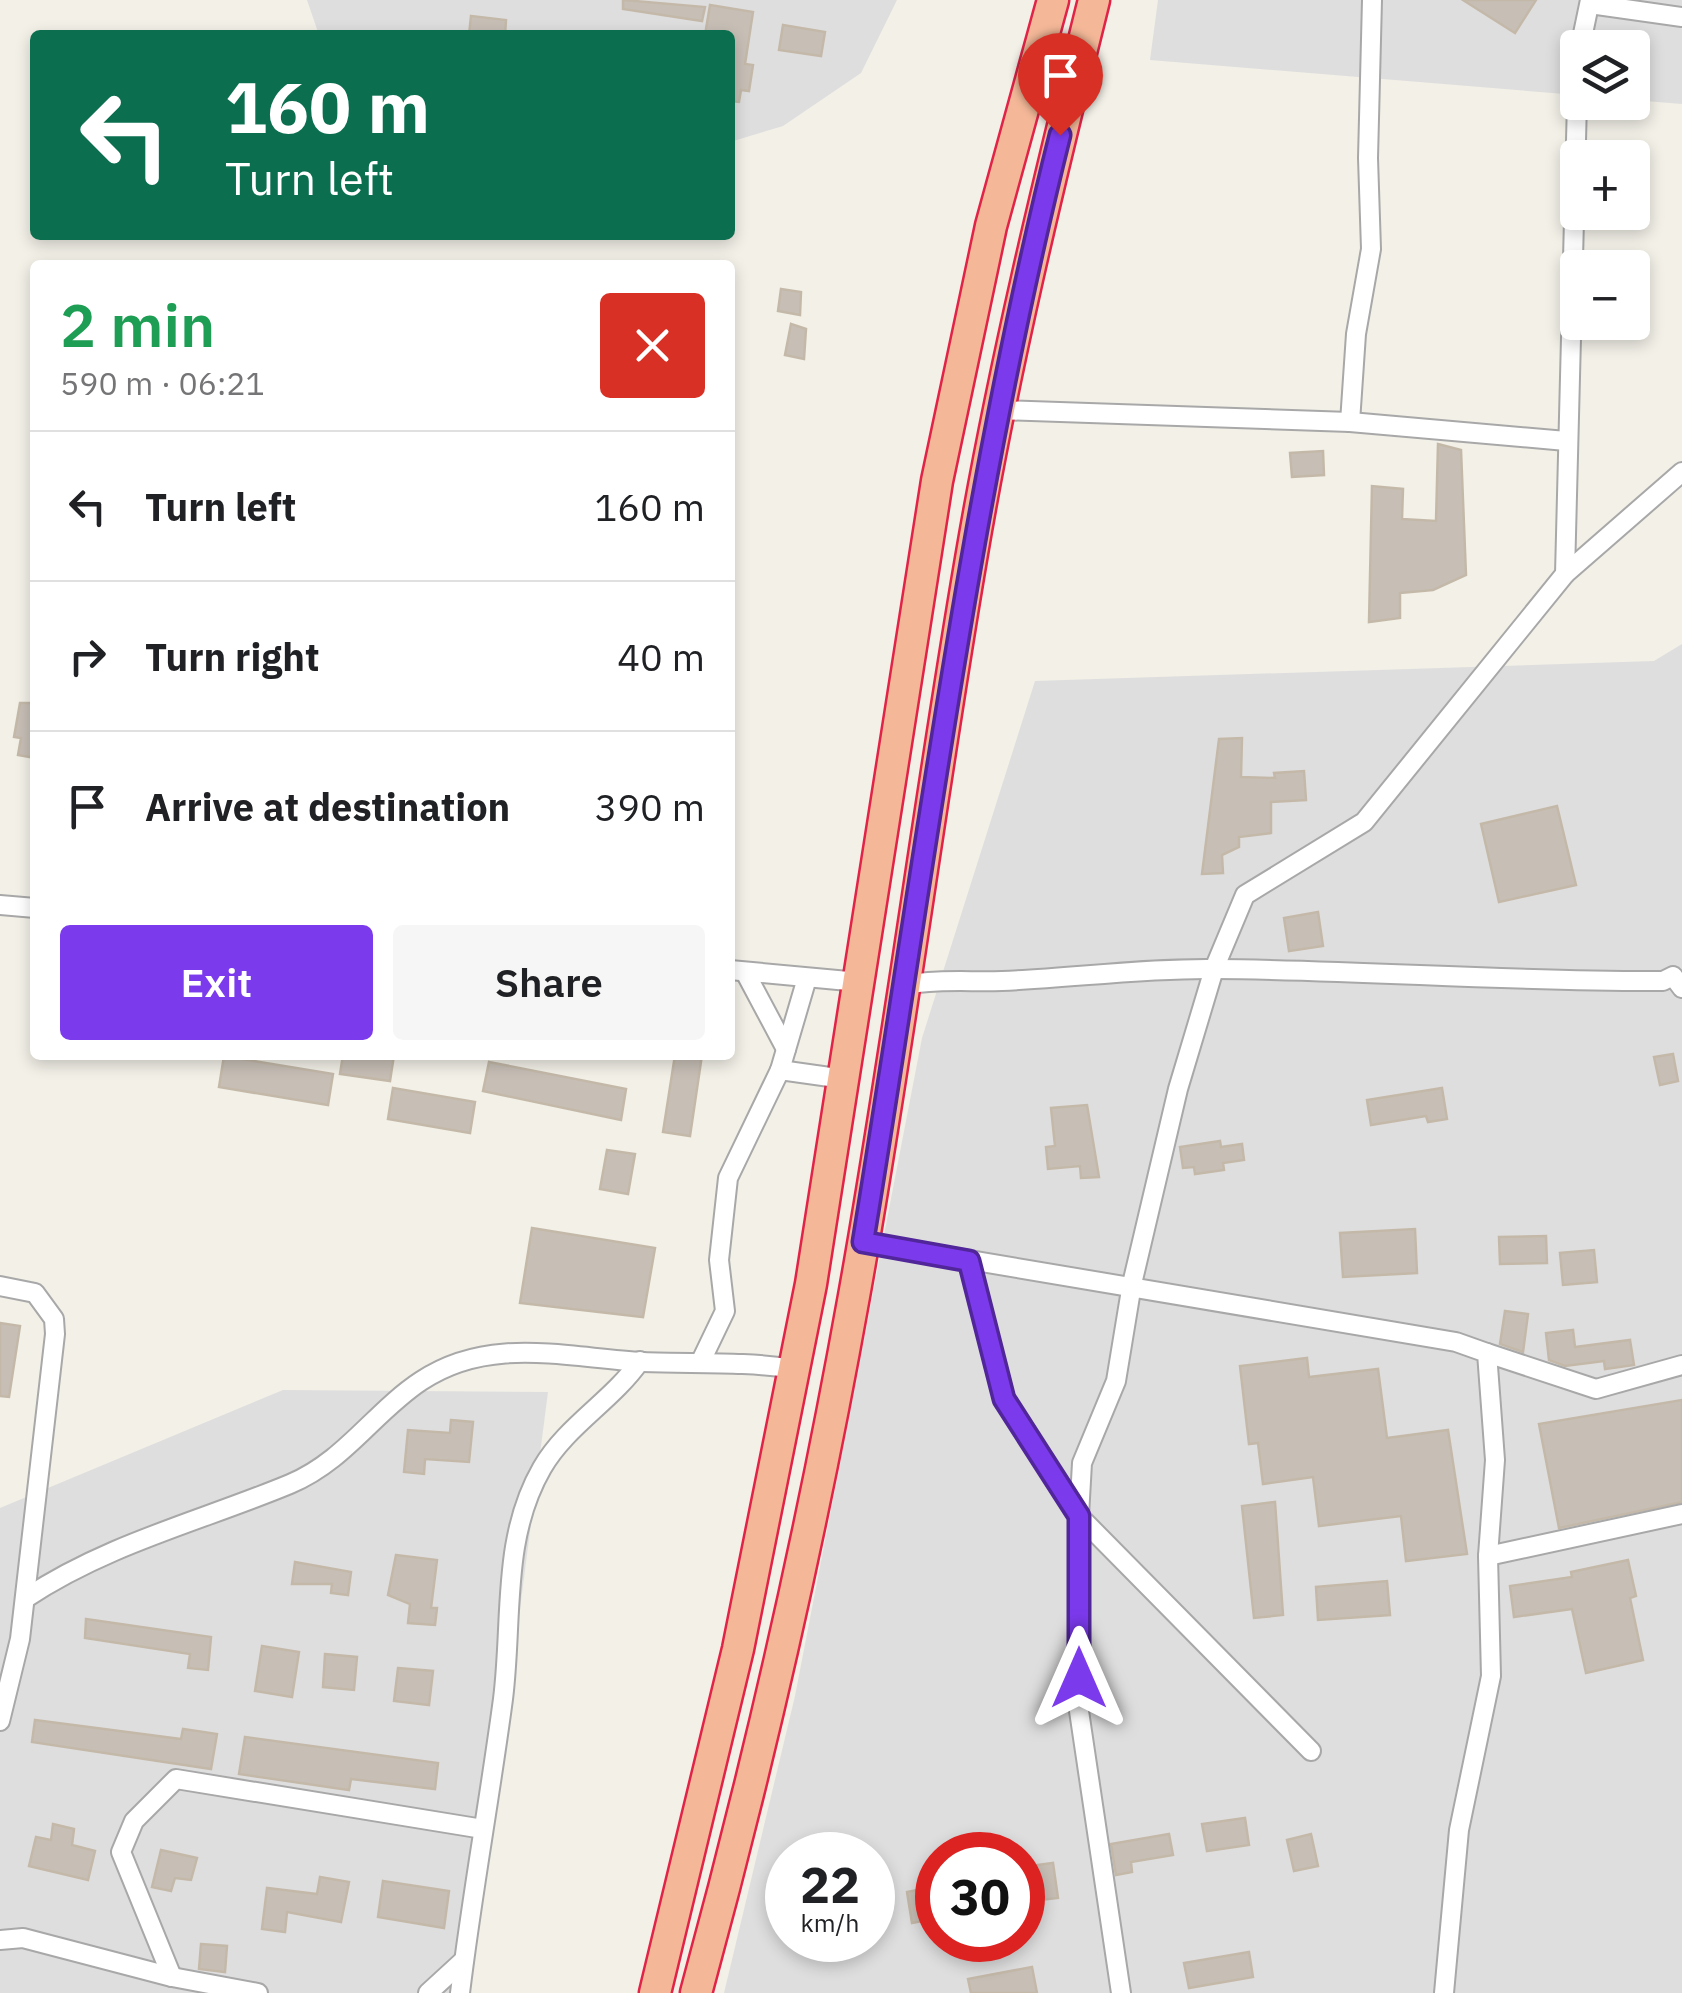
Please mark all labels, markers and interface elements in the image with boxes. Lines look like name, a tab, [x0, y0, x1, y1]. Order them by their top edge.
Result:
map controls	[1560, 30, 1650, 340]
button: layers	[1560, 30, 1650, 120]
pin	[1018, 33, 1103, 136]
icon: arrive	[1033, 48, 1088, 103]
text: 160 m	[225, 61, 430, 152]
icon: left	[60, 70, 190, 200]
button: +	[1560, 140, 1650, 230]
text: Turn left	[225, 149, 394, 207]
button: −	[1560, 250, 1650, 340]
text: 2 min	[60, 285, 215, 364]
button: close	[600, 293, 705, 398]
text: 590 m · 06:21	[60, 362, 265, 404]
icon: left	[60, 479, 115, 534]
text: Turn left	[145, 482, 296, 531]
text: 160 m	[594, 482, 705, 531]
icon: right	[60, 629, 115, 684]
text: Turn right	[145, 632, 320, 681]
text: 40 m	[617, 632, 705, 681]
icon: arrive	[60, 779, 115, 834]
text: Arrive at destination	[145, 782, 510, 831]
text: 390 m	[594, 782, 705, 831]
button: Exit	[60, 925, 373, 1040]
button: Share	[393, 925, 705, 1040]
position arrow	[1027, 1626, 1131, 1730]
speed limit sign: 30	[915, 1832, 1045, 1962]
text: 22	[800, 1852, 860, 1917]
text: km/h	[801, 1906, 859, 1939]

